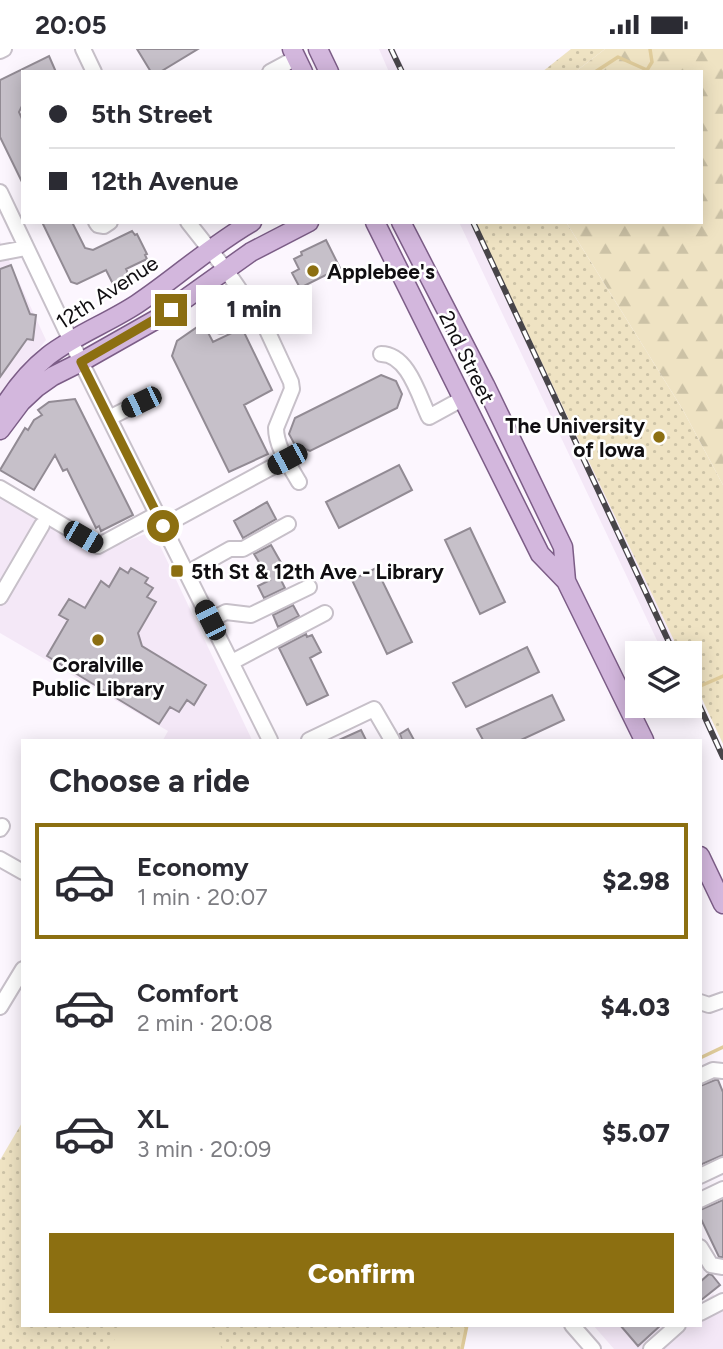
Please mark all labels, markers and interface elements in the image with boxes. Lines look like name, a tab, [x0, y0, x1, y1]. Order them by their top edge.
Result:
text: 20:05	[35, 9, 107, 41]
text: 5th Street	[91, 98, 213, 130]
text: 12th Avenue	[91, 165, 238, 197]
street label: 12th Avenue	[51, 250, 163, 334]
place label: Applebee's	[327, 259, 435, 284]
marker: Applebee's	[305, 263, 321, 279]
callout: 1 min	[196, 285, 311, 335]
route end	[155, 294, 187, 326]
text: 1 min	[227, 295, 281, 323]
street label: 2nd Street	[434, 307, 500, 407]
car	[118, 383, 165, 421]
place label: The University of Iowa	[505, 413, 646, 462]
marker: The University of Iowa	[651, 429, 667, 445]
car	[264, 440, 311, 478]
route start	[147, 510, 179, 542]
car	[60, 517, 107, 557]
place label: 5th St & 12th Ave - Library	[191, 559, 445, 584]
marker: 5th St & 12th Ave - Library	[169, 563, 185, 579]
car	[192, 597, 229, 643]
marker: Coralville Public Library	[90, 632, 106, 648]
map controls	[625, 641, 702, 718]
button: layers	[625, 641, 702, 718]
place label: Coralville Public Library	[32, 652, 165, 701]
text: Choose a ride	[49, 762, 250, 800]
icon: car	[53, 850, 116, 913]
text: Economy	[137, 851, 249, 883]
text: $2.98	[602, 865, 670, 897]
text: 1 min · 20:07	[137, 883, 268, 911]
icon: car	[53, 976, 116, 1039]
text: Comfort	[137, 977, 239, 1009]
text: $4.03	[601, 991, 670, 1023]
text: 2 min · 20:08	[137, 1009, 273, 1037]
icon: car	[53, 1102, 116, 1165]
text: XL	[137, 1103, 169, 1135]
text: $5.07	[602, 1117, 670, 1149]
text: 3 min · 20:09	[137, 1135, 271, 1163]
button: Confirm	[49, 1233, 674, 1313]

